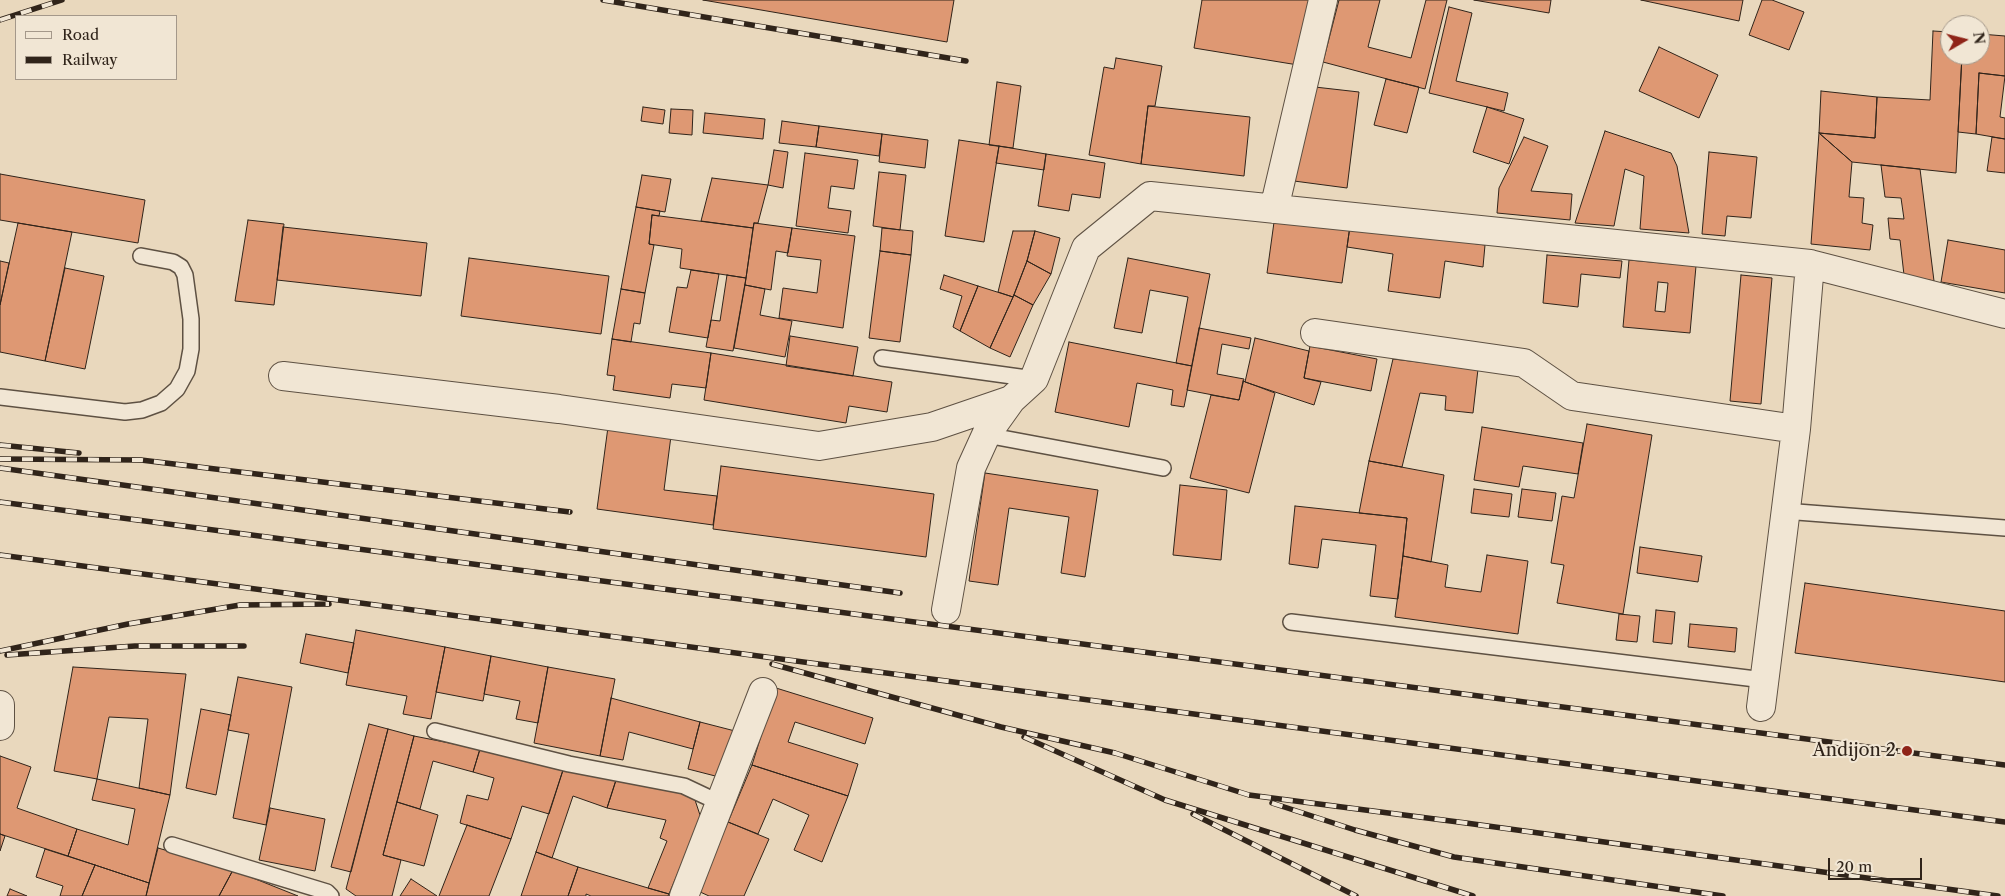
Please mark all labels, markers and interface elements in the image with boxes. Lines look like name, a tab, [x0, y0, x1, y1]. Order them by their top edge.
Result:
legend	[15, 15, 178, 80]
north arrow	[1940, 15, 1990, 65]
text: Road	[62, 25, 99, 44]
text: N	[1969, 31, 1989, 45]
text: Railway	[62, 50, 118, 69]
place label: Andijon 2	[1812, 740, 1896, 762]
marker: Andijon 2	[1900, 744, 1914, 758]
scale bar	[1830, 848, 1924, 880]
text: 20 m	[1836, 857, 1872, 876]

